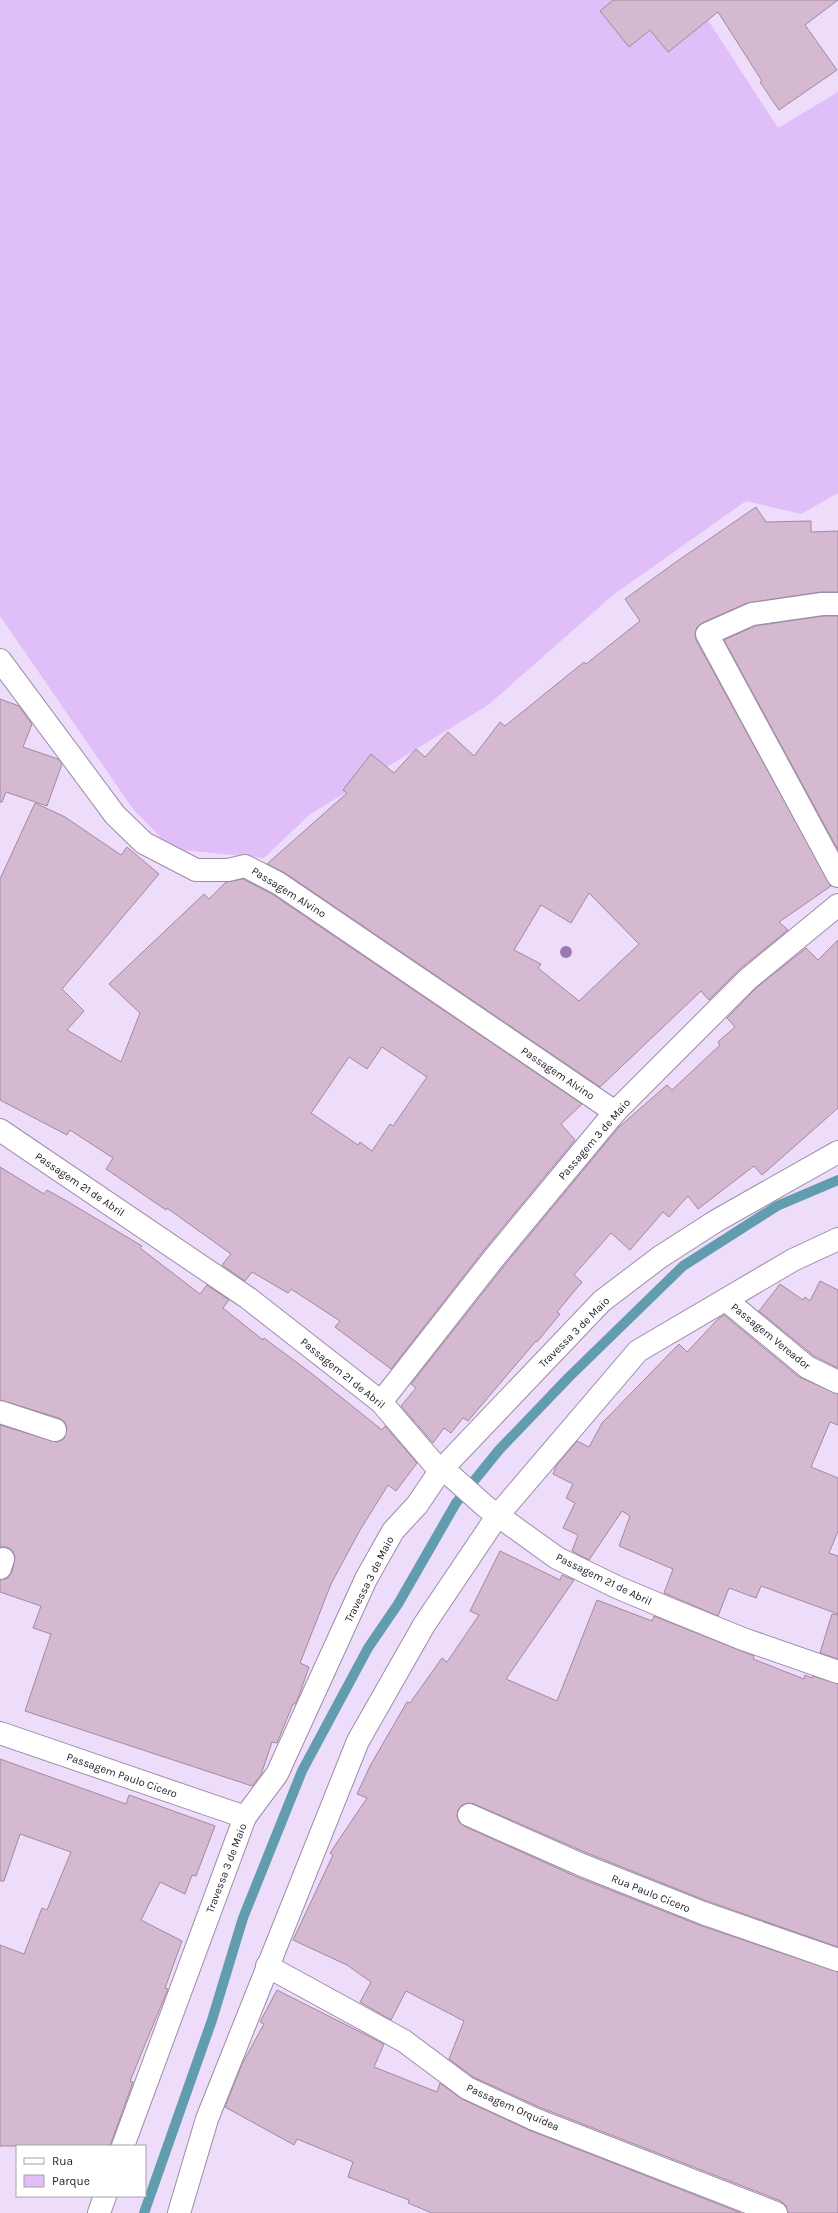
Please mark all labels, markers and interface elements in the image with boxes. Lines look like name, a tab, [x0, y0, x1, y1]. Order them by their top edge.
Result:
street label: Passagem Alvino	[249, 864, 328, 921]
street label: Passagem Alvino	[519, 1044, 597, 1103]
street label: Passagem 3 de Maio	[556, 1096, 633, 1182]
street label: Passagem 21 de Abril	[33, 1150, 127, 1219]
street label: Travessa 3 de Maio	[536, 1294, 612, 1370]
street label: Passagem Vereador	[728, 1300, 813, 1372]
street label: Passagem 21 de Abril	[298, 1335, 388, 1412]
street label: Travessa 3 de Maio	[342, 1534, 397, 1624]
street label: Passagem 21 de Abril	[554, 1551, 654, 1608]
street label: Passagem Paulo Cícero	[65, 1750, 179, 1801]
street label: Travessa 3 de Maio	[203, 1822, 250, 1915]
street label: Rua Paulo Cícero	[609, 1872, 692, 1915]
street label: Passagem Orquídea	[464, 2081, 561, 2134]
legend	[16, 2145, 146, 2197]
text: Rua	[52, 2154, 73, 2168]
text: Parque	[52, 2174, 90, 2188]

